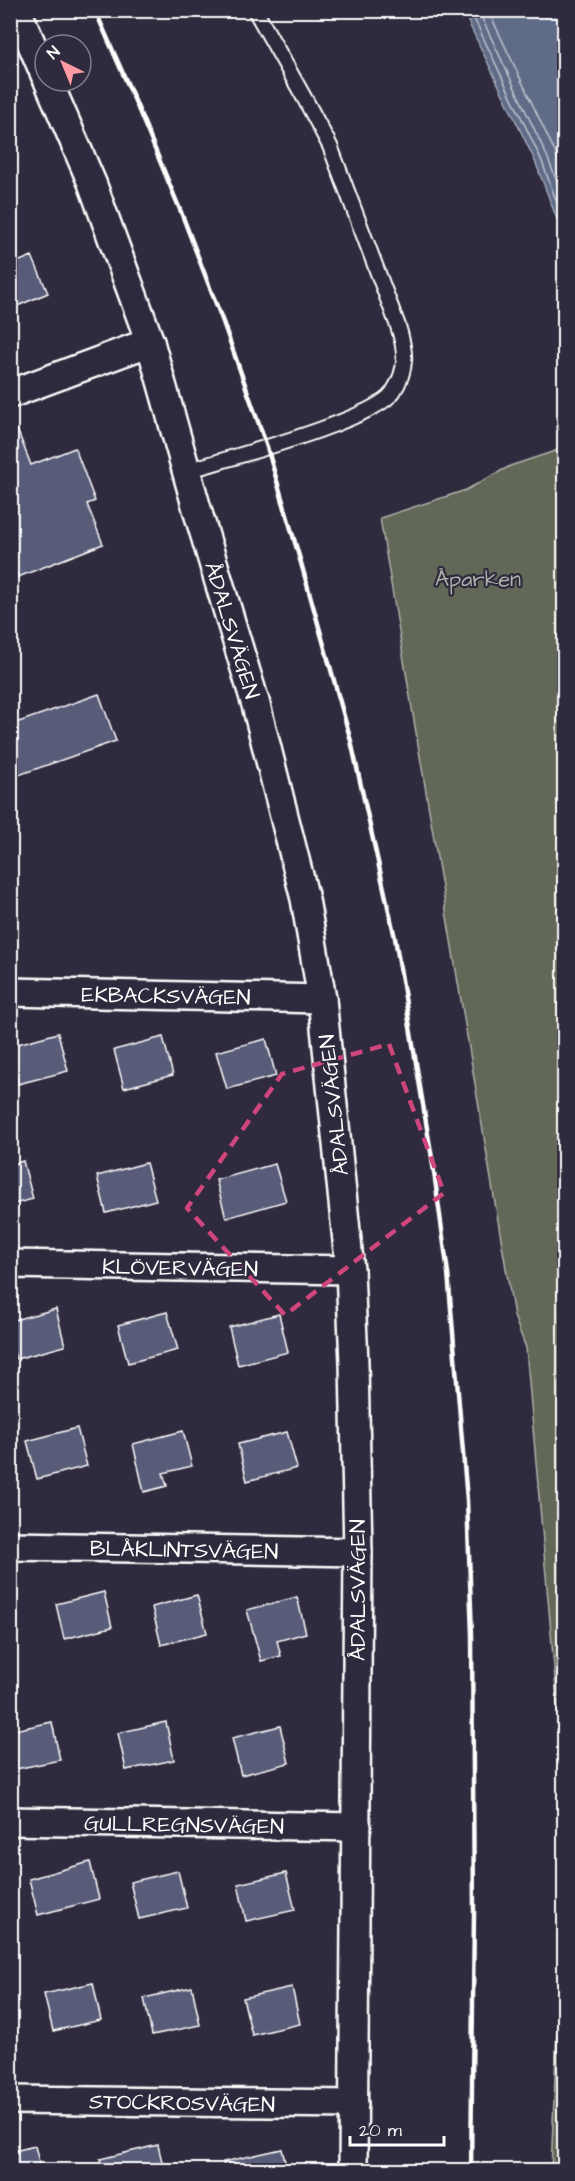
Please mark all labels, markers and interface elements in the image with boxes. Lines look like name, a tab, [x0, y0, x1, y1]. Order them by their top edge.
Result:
north arrow	[33, 33, 93, 93]
text: N	[42, 41, 65, 64]
street label: ÅDALSVÄGEN	[196, 558, 267, 703]
park label: Åparken	[435, 564, 521, 595]
street label: EKBACKSVÄGEN	[81, 980, 251, 1013]
street label: ÅDALSVÄGEN	[312, 1033, 357, 1177]
street label: KLÖVERVÄGEN	[102, 1252, 258, 1285]
street label: ÅDALSVÄGEN	[343, 1519, 374, 1661]
street label: BLÅKLINTSVÄGEN	[90, 1533, 279, 1568]
street label: GULLREGNSVÄGEN	[84, 1808, 284, 1843]
street label: STOCKROSVÄGEN	[89, 2086, 275, 2121]
scale bar	[350, 2109, 444, 2147]
text: 20 m	[359, 2118, 402, 2143]

